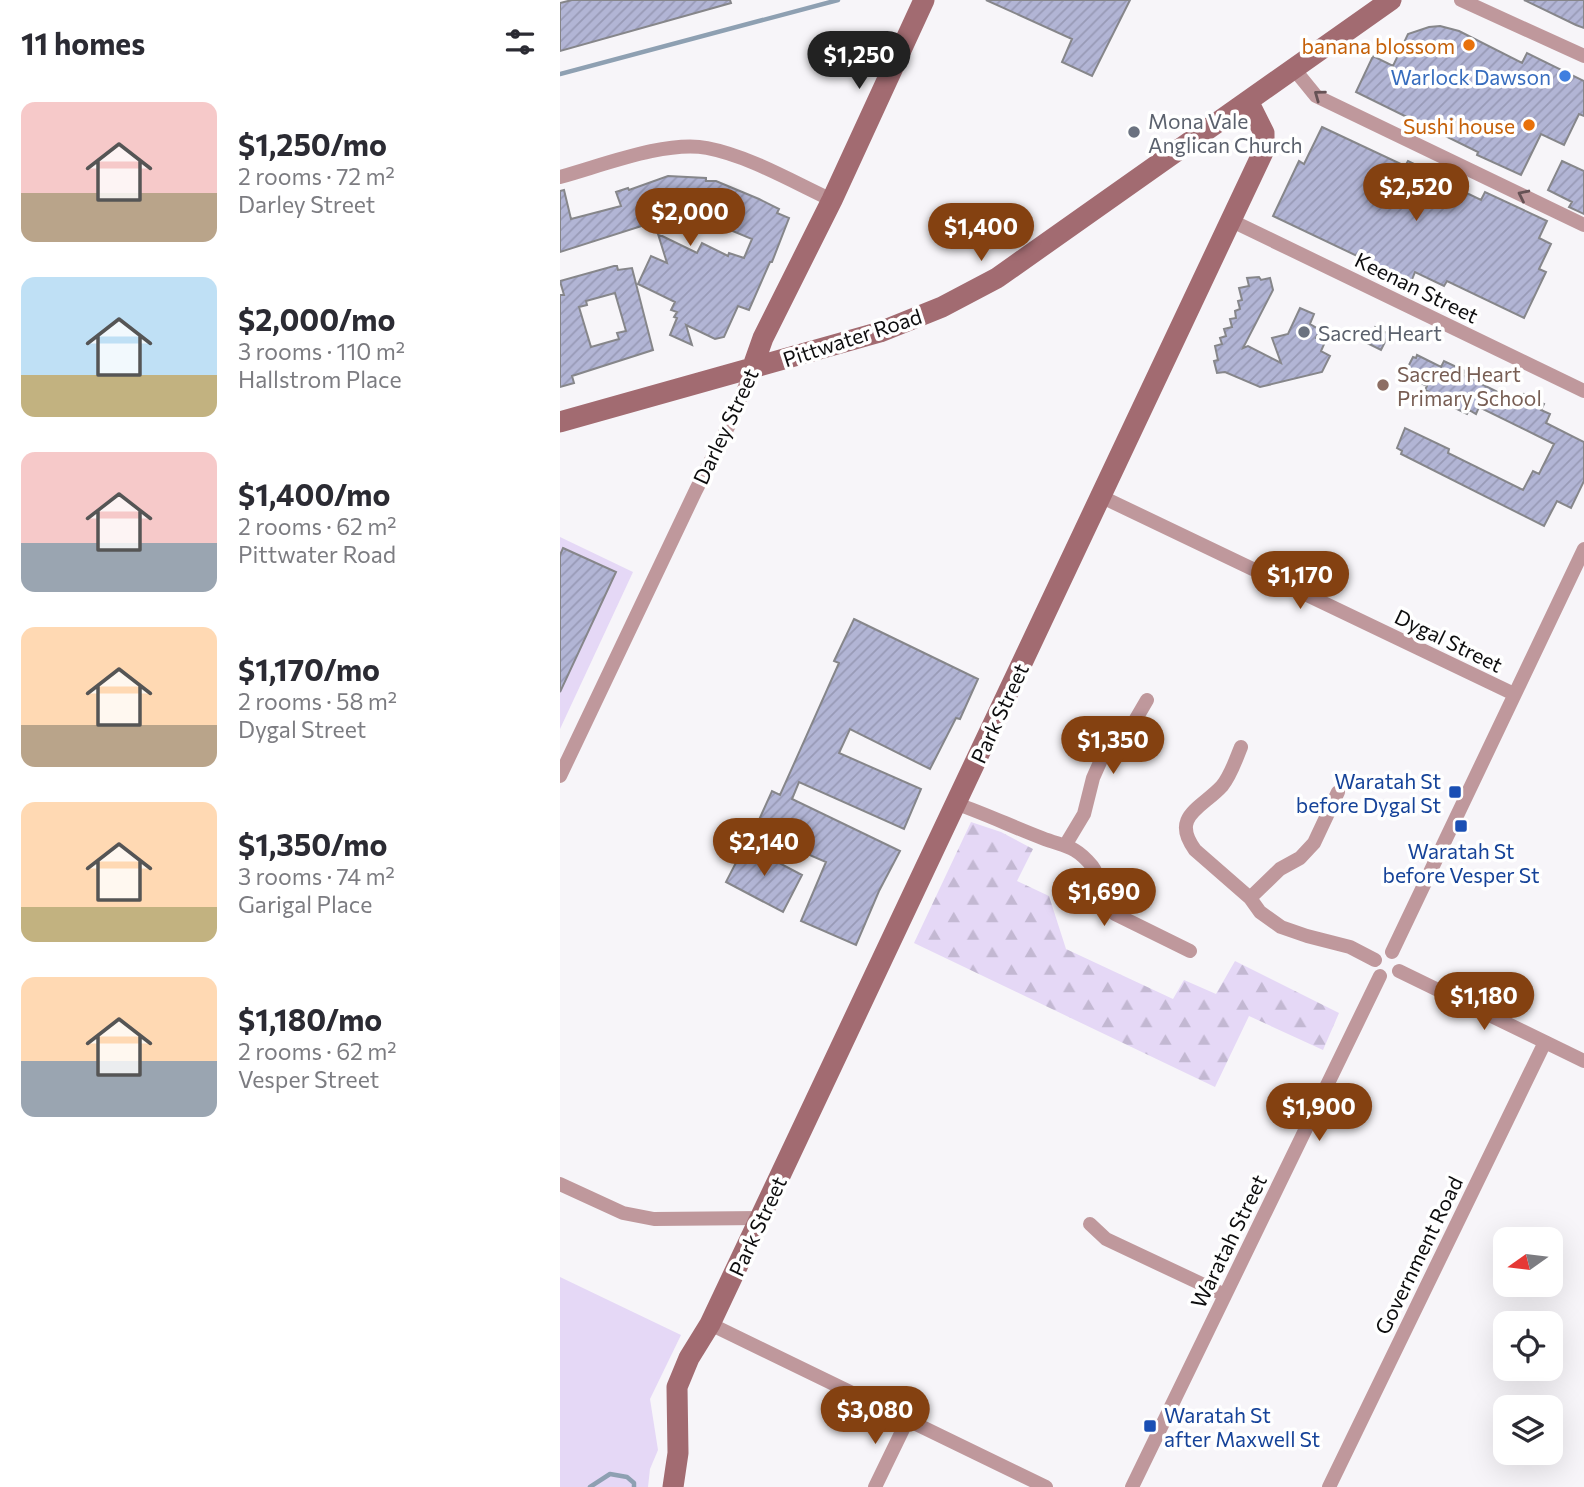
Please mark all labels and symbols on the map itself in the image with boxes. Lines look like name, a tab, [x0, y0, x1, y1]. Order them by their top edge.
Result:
pin: $1,250	[802, 32, 916, 91]
place label: banana blossom	[1301, 33, 1455, 58]
marker: banana blossom	[1461, 37, 1477, 53]
place label: Warlock Dawson	[1391, 64, 1551, 89]
marker: Warlock Dawson	[1557, 68, 1573, 84]
one-way arrow	[1314, 91, 1327, 103]
place label: Mona Vale Anglican Church	[1148, 108, 1303, 157]
place label: Sushi house	[1403, 113, 1515, 138]
marker: Sushi house	[1521, 117, 1537, 133]
marker: Mona Vale Anglican Church	[1126, 124, 1142, 140]
pin: $2,520	[1359, 164, 1473, 223]
pin: $2,000	[633, 188, 747, 248]
one-way arrow	[1518, 190, 1530, 204]
pin: $1,400	[924, 204, 1038, 263]
street label: Keenan Street	[1351, 246, 1483, 328]
street label: Pittwater Road	[779, 303, 925, 371]
place label: Sacred Heart	[1318, 320, 1442, 345]
marker: Sacred Heart	[1296, 324, 1312, 340]
place label: Sacred Heart Primary School	[1397, 361, 1542, 410]
street label: Darley Street	[687, 364, 763, 488]
marker: Sacred Heart Primary School	[1375, 377, 1391, 393]
pin: $1,170	[1243, 552, 1357, 611]
street label: Dygal Street	[1391, 603, 1507, 677]
street label: Park Street	[965, 659, 1033, 767]
pin: $1,350	[1056, 716, 1170, 776]
place label: Waratah St before Dygal St	[1296, 768, 1441, 817]
marker: Waratah St before Dygal St	[1447, 784, 1463, 800]
pin: $2,140	[707, 818, 821, 878]
marker: Waratah St before Vesper St	[1453, 818, 1469, 834]
place label: Waratah St before Vesper St	[1382, 838, 1540, 887]
pin: $1,690	[1047, 869, 1161, 928]
pin: $1,180	[1427, 972, 1541, 1032]
pin: $1,900	[1262, 1084, 1376, 1143]
street label: Waratah Street	[1185, 1170, 1271, 1312]
street label: Park Street	[723, 1172, 791, 1280]
street label: Government Road	[1369, 1172, 1467, 1338]
north arrow	[1493, 1227, 1563, 1297]
pin: $3,080	[818, 1386, 932, 1446]
place label: Waratah St after Maxwell St	[1164, 1402, 1320, 1451]
marker: Waratah St after Maxwell St	[1142, 1418, 1158, 1434]

